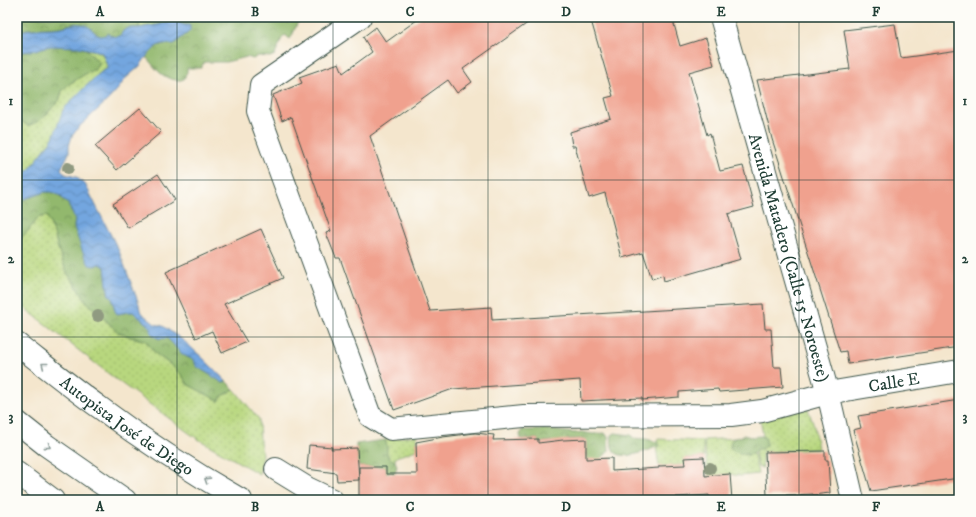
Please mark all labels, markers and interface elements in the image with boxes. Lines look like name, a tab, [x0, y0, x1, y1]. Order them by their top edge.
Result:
text: A	[95, 4, 105, 20]
text: B	[251, 4, 259, 20]
text: C	[406, 4, 415, 20]
text: D	[561, 4, 571, 20]
text: E	[716, 4, 726, 20]
text: F	[872, 4, 881, 20]
text: 1	[9, 93, 14, 109]
text: 1	[963, 93, 968, 109]
street label: Avenida Matadero (Calle 15 Noroeste)	[743, 131, 834, 385]
text: 2	[8, 251, 15, 267]
text: 2	[962, 251, 969, 267]
one-way arrow	[42, 363, 49, 370]
street label: Calle E	[867, 368, 921, 398]
street label: Autopista José de Diego	[55, 372, 197, 481]
text: 3	[9, 409, 14, 425]
text: 3	[963, 409, 968, 425]
one-way arrow	[44, 441, 51, 449]
one-way arrow	[204, 477, 211, 485]
text: A	[95, 499, 105, 515]
text: B	[251, 499, 259, 515]
text: C	[406, 499, 415, 515]
text: D	[561, 499, 571, 515]
text: E	[716, 499, 726, 515]
text: F	[872, 499, 881, 515]

